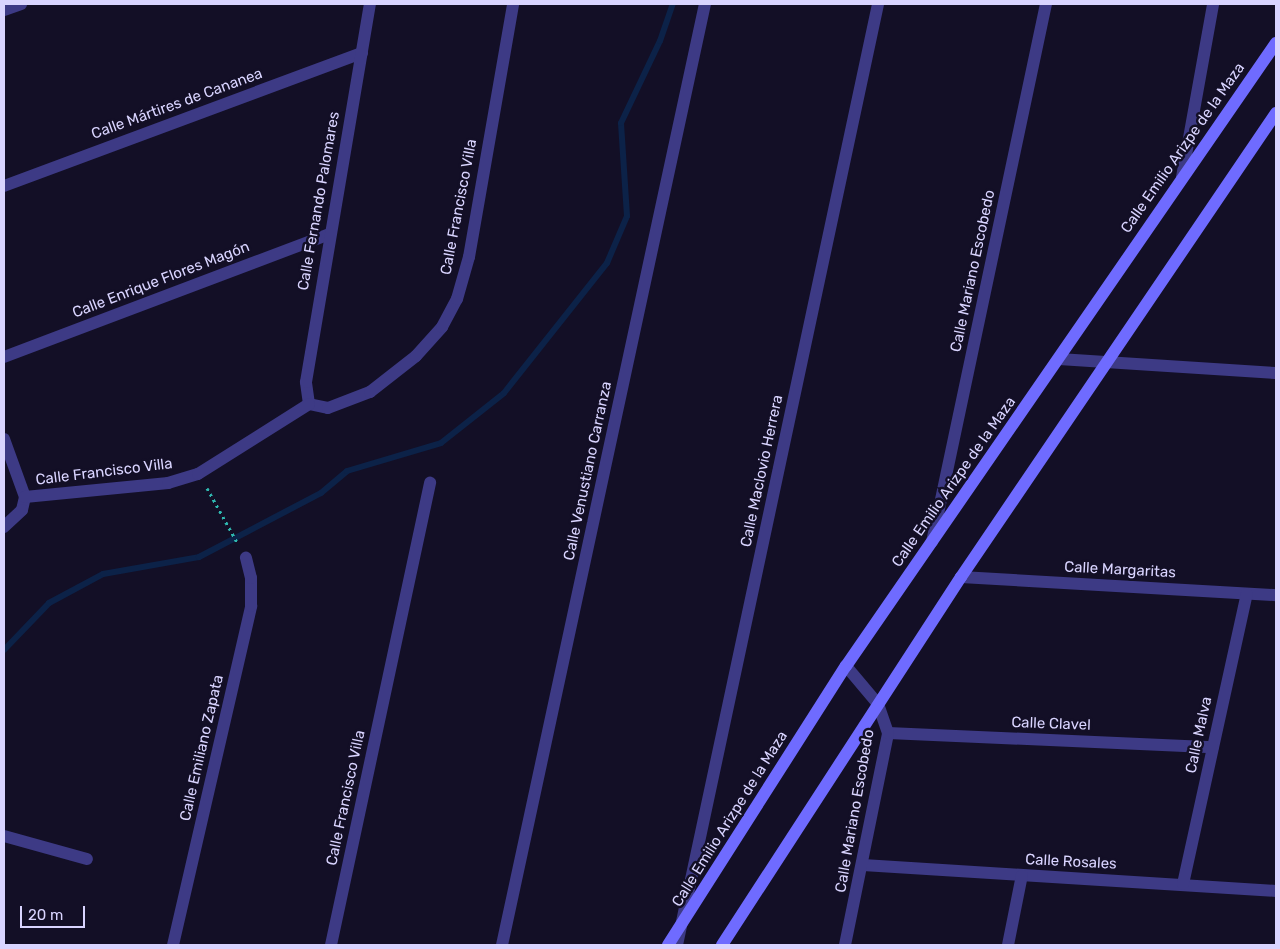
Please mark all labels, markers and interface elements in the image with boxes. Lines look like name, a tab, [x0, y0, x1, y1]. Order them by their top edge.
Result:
street label: Calle Emilio Arizpe de la Maza	[1117, 59, 1249, 237]
street label: Calle Mártires de Cananea	[89, 65, 265, 143]
street label: Calle Fernando Palomares	[294, 110, 344, 292]
street label: Calle Francisco Villa	[437, 137, 481, 277]
street label: Calle Mariano Escobedo	[947, 188, 999, 354]
street label: Calle Enrique Flores Magón	[70, 238, 252, 322]
street label: Calle Venustiano Carranza	[560, 380, 616, 562]
street label: Calle Maclovio Herrera	[737, 393, 787, 549]
street label: Calle Emilio Arizpe de la Maza	[888, 393, 1020, 571]
street label: Calle Francisco Villa	[34, 455, 174, 489]
street label: Calle Margaritas	[1064, 558, 1176, 582]
street label: Calle Emiliano Zapata	[176, 673, 228, 823]
street label: Calle Malva	[1182, 695, 1216, 775]
street label: Calle Clavel	[1011, 714, 1091, 734]
street label: Calle Emilio Arizpe de la Maza	[668, 728, 792, 910]
street label: Calle Mariano Escobedo	[832, 728, 878, 894]
street label: Calle Francisco Villa	[323, 729, 369, 867]
street label: Calle Rosales	[1025, 851, 1117, 873]
scale bar	[22, 896, 88, 928]
text: 20 m	[28, 906, 63, 924]

